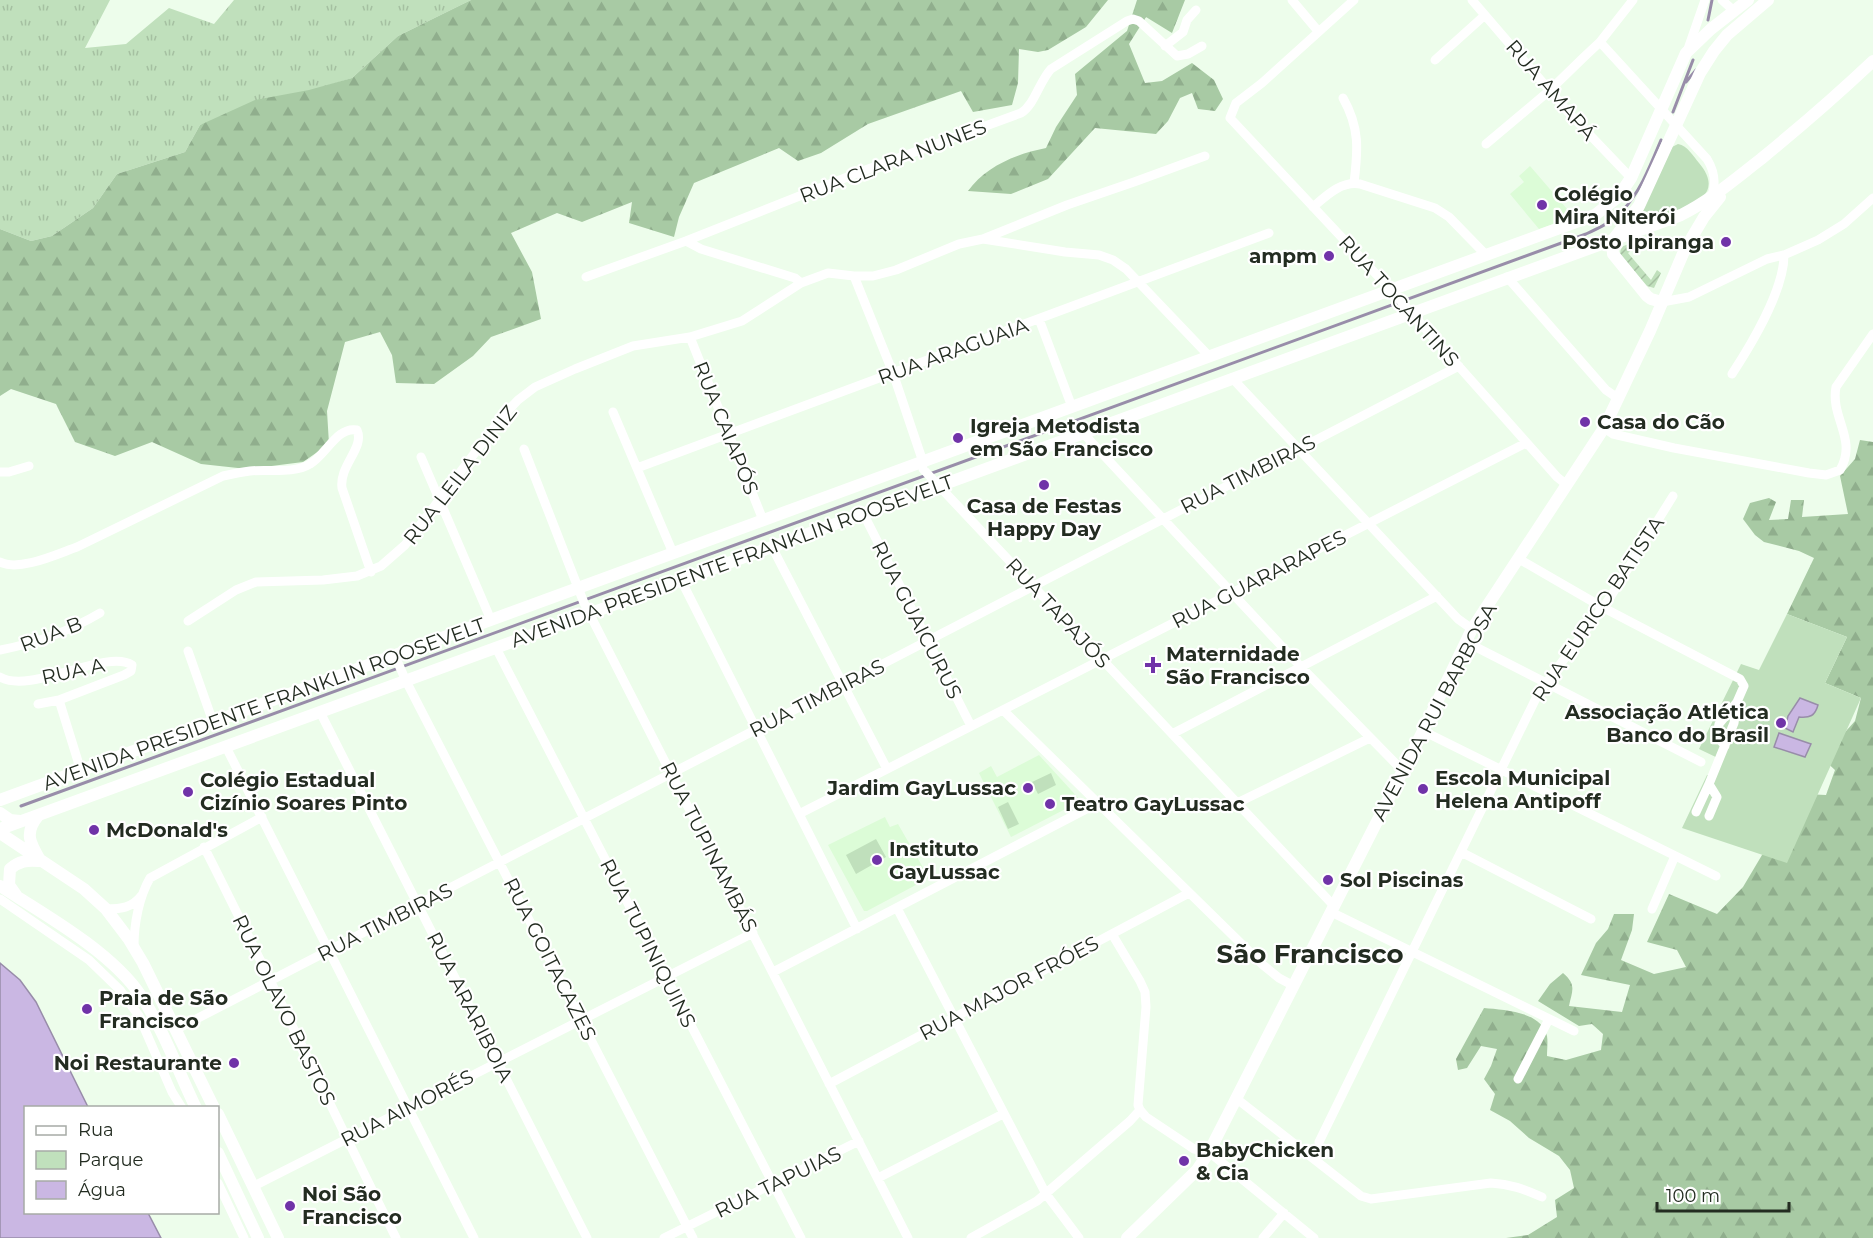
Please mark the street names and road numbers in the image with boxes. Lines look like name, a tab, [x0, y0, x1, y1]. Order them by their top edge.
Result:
street label: RUA AMAPÁ	[1501, 35, 1602, 146]
street label: RUA CLARA NUNES	[796, 114, 990, 208]
street label: RUA TOCANTINS	[1334, 230, 1464, 372]
street label: RUA ARAGUAIA	[875, 312, 1032, 389]
street label: RUA CAIAPÓS	[688, 358, 764, 498]
street label: RUA LEILA DINIZ	[398, 401, 522, 549]
street label: RUA TIMBIRAS	[1176, 430, 1320, 518]
street label: AVENIDA PRESIDENTE FRANKLIN ROOSEVELT	[508, 469, 957, 652]
street label: RUA EURICO BATISTA	[1527, 511, 1669, 706]
street label: RUA GUARARAPES	[1168, 525, 1350, 633]
street label: RUA GUAICURUS	[867, 537, 967, 703]
street label: RUA TAPAJÓS	[1001, 553, 1115, 673]
street label: AVENIDA RUI BARBOSA	[1366, 599, 1502, 825]
street label: RUA B	[17, 611, 85, 657]
street label: AVENIDA PRESIDENTE FRANKLIN ROOSEVELT	[40, 612, 489, 795]
street label: RUA A	[39, 652, 107, 689]
street label: RUA TIMBIRAS	[745, 654, 889, 742]
street label: RUA TUPINAMBÁS	[656, 758, 762, 936]
street label: RUA TUPINIQUINS	[595, 855, 701, 1031]
street label: RUA GOITACAZES	[499, 874, 601, 1044]
street label: RUA TIMBIRAS	[313, 878, 457, 966]
street label: RUA OLAVO BASTOS	[227, 911, 341, 1109]
street label: RUA ARARIBOIA	[422, 928, 519, 1087]
street label: RUA MAJOR FRÓES	[915, 931, 1103, 1045]
street label: RUA AIMORÉS	[337, 1064, 477, 1152]
street label: RUA TAPUIAS	[711, 1141, 845, 1223]

